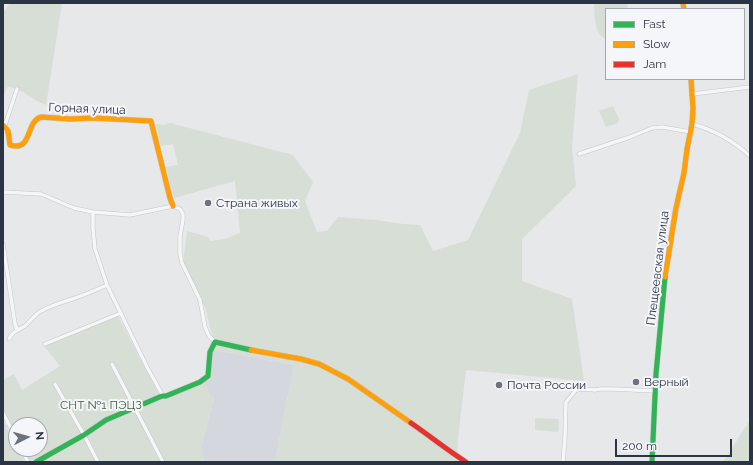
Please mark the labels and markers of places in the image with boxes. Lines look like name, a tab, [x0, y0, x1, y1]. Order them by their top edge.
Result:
place label: Страна живых	[216, 196, 298, 210]
marker: Страна живых	[203, 198, 213, 208]
place label: Верный	[644, 375, 689, 389]
marker: Верный	[631, 377, 641, 387]
place label: Почта России	[507, 378, 586, 392]
marker: Почта России	[494, 380, 504, 390]

